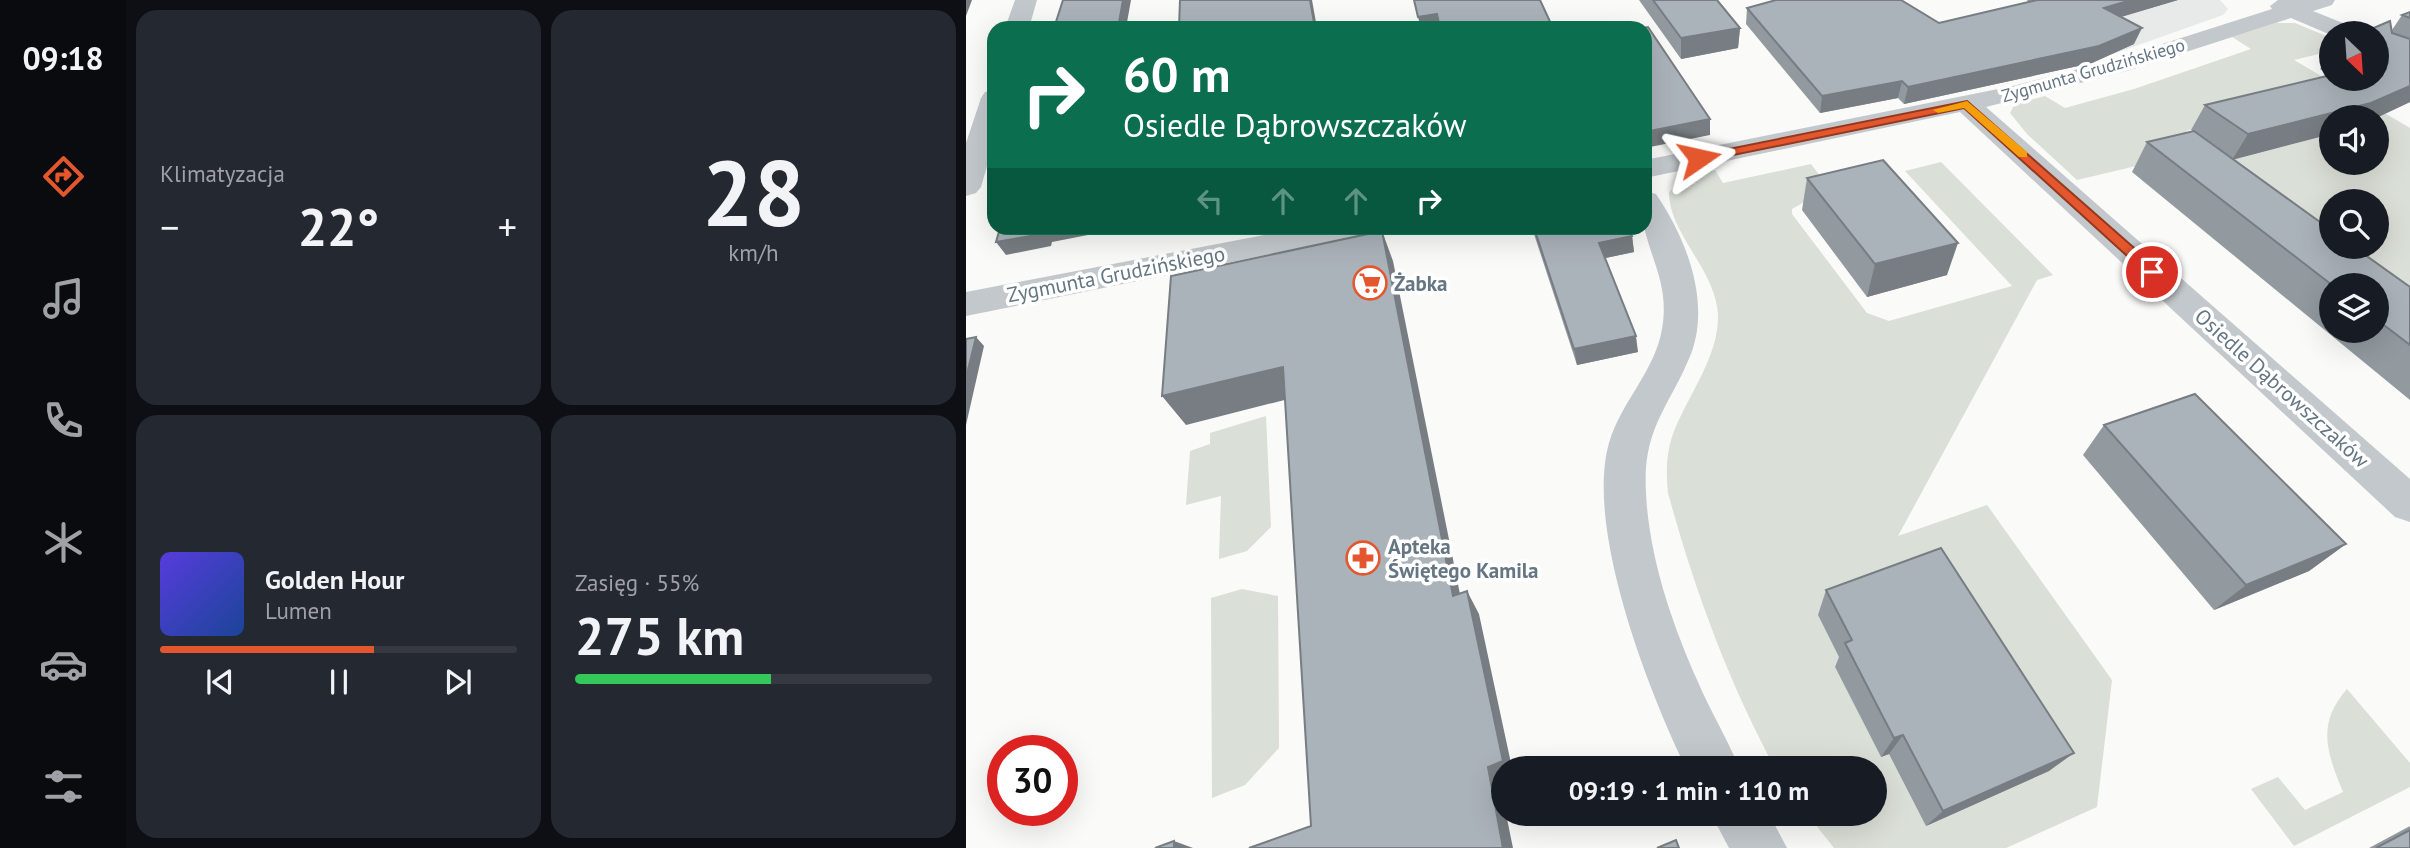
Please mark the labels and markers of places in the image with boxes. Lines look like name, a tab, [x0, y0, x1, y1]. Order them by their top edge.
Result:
pin	[2122, 242, 2182, 302]
supermarket icon: Żabka	[1351, 264, 1389, 302]
place label: Żabka	[1394, 270, 1448, 297]
place label: Apteka Świętego Kamila	[1388, 533, 1538, 584]
pharmacy icon: Apteka Świętego Kamila	[1344, 539, 1382, 577]

